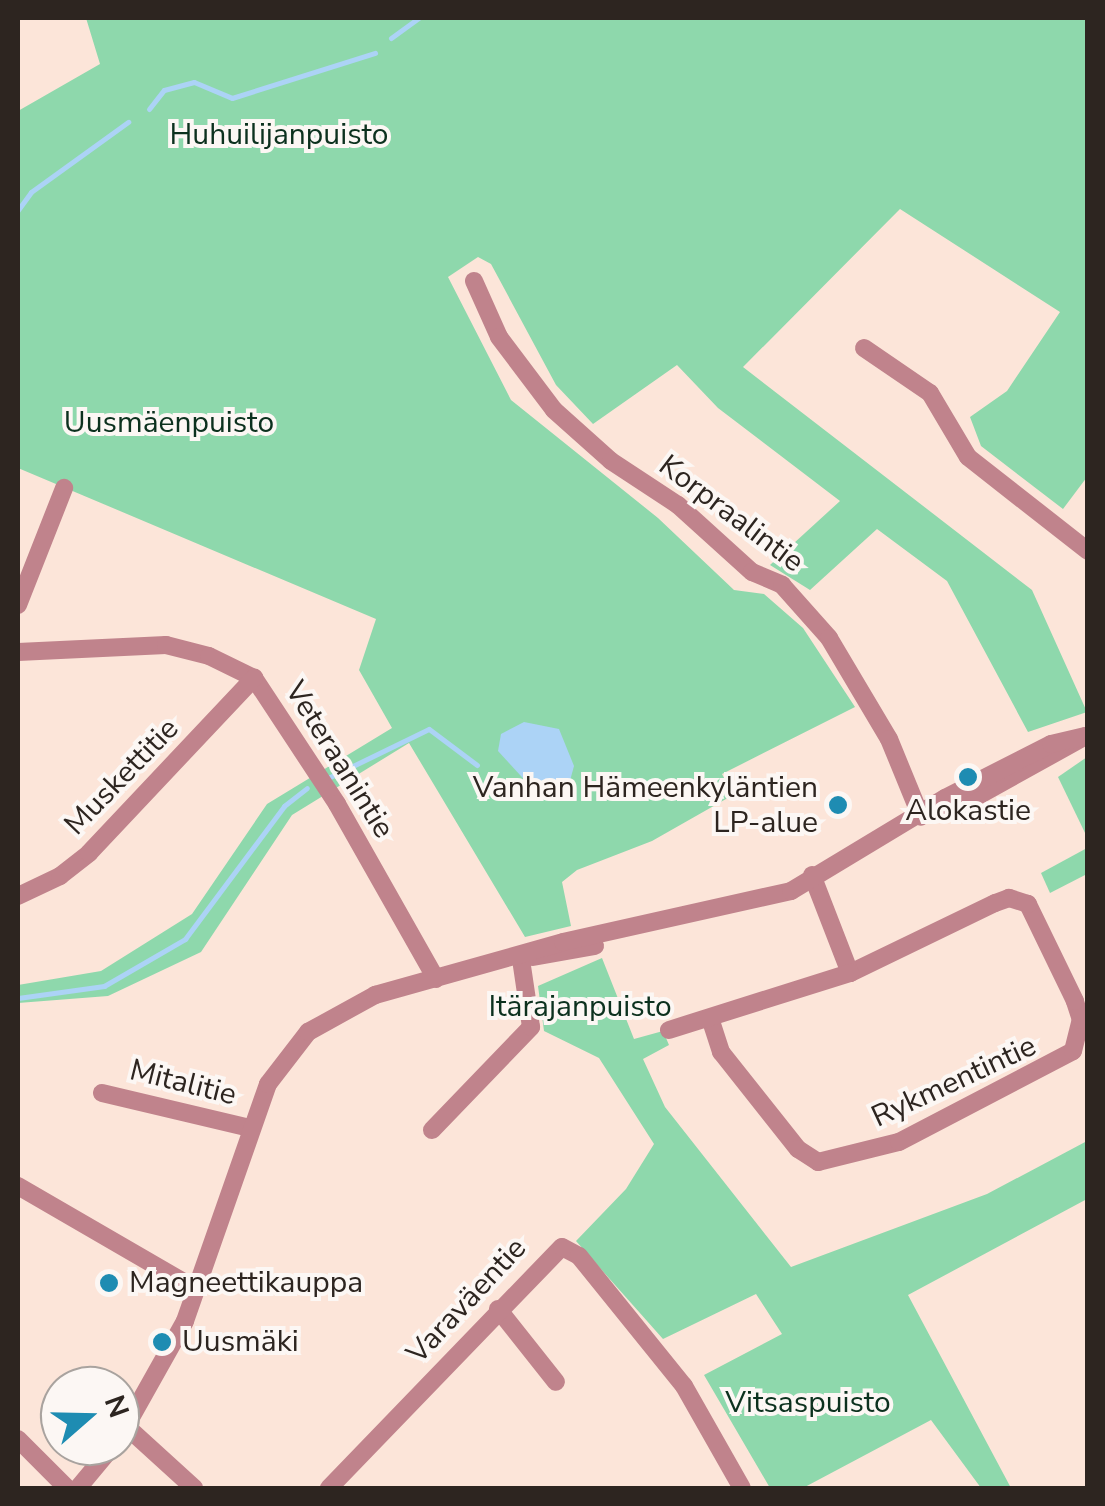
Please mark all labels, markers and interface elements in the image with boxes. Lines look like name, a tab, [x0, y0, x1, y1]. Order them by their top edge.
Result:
park label: Huhuilijanpuisto	[170, 117, 388, 153]
park label: Uusmäenpuisto	[64, 405, 274, 441]
street label: Korpraalintie	[651, 448, 811, 580]
street label: Veteraanintie	[277, 675, 401, 845]
street label: Muskettitie	[57, 711, 187, 843]
marker: Alokastie	[957, 766, 979, 788]
place label: Vanhan Hämeenkyläntien LP-alue	[473, 770, 818, 840]
place label: Alokastie	[905, 793, 1031, 829]
marker: Vanhan Hämeenkyläntien LP-alue	[827, 794, 849, 816]
park label: Itärajanpuisto	[488, 989, 672, 1025]
street label: Rykmentintie	[866, 1028, 1042, 1136]
street label: Mitalitie	[126, 1052, 240, 1114]
street label: Varaväentie	[400, 1231, 534, 1371]
place label: Magneettikauppa	[129, 1265, 363, 1301]
marker: Magneettikauppa	[98, 1272, 120, 1294]
place label: Uusmäki	[182, 1324, 299, 1360]
marker: Uusmäki	[151, 1331, 173, 1353]
north arrow	[40, 1366, 140, 1466]
park label: Vitsaspuisto	[725, 1385, 891, 1421]
text: N	[95, 1390, 138, 1423]

